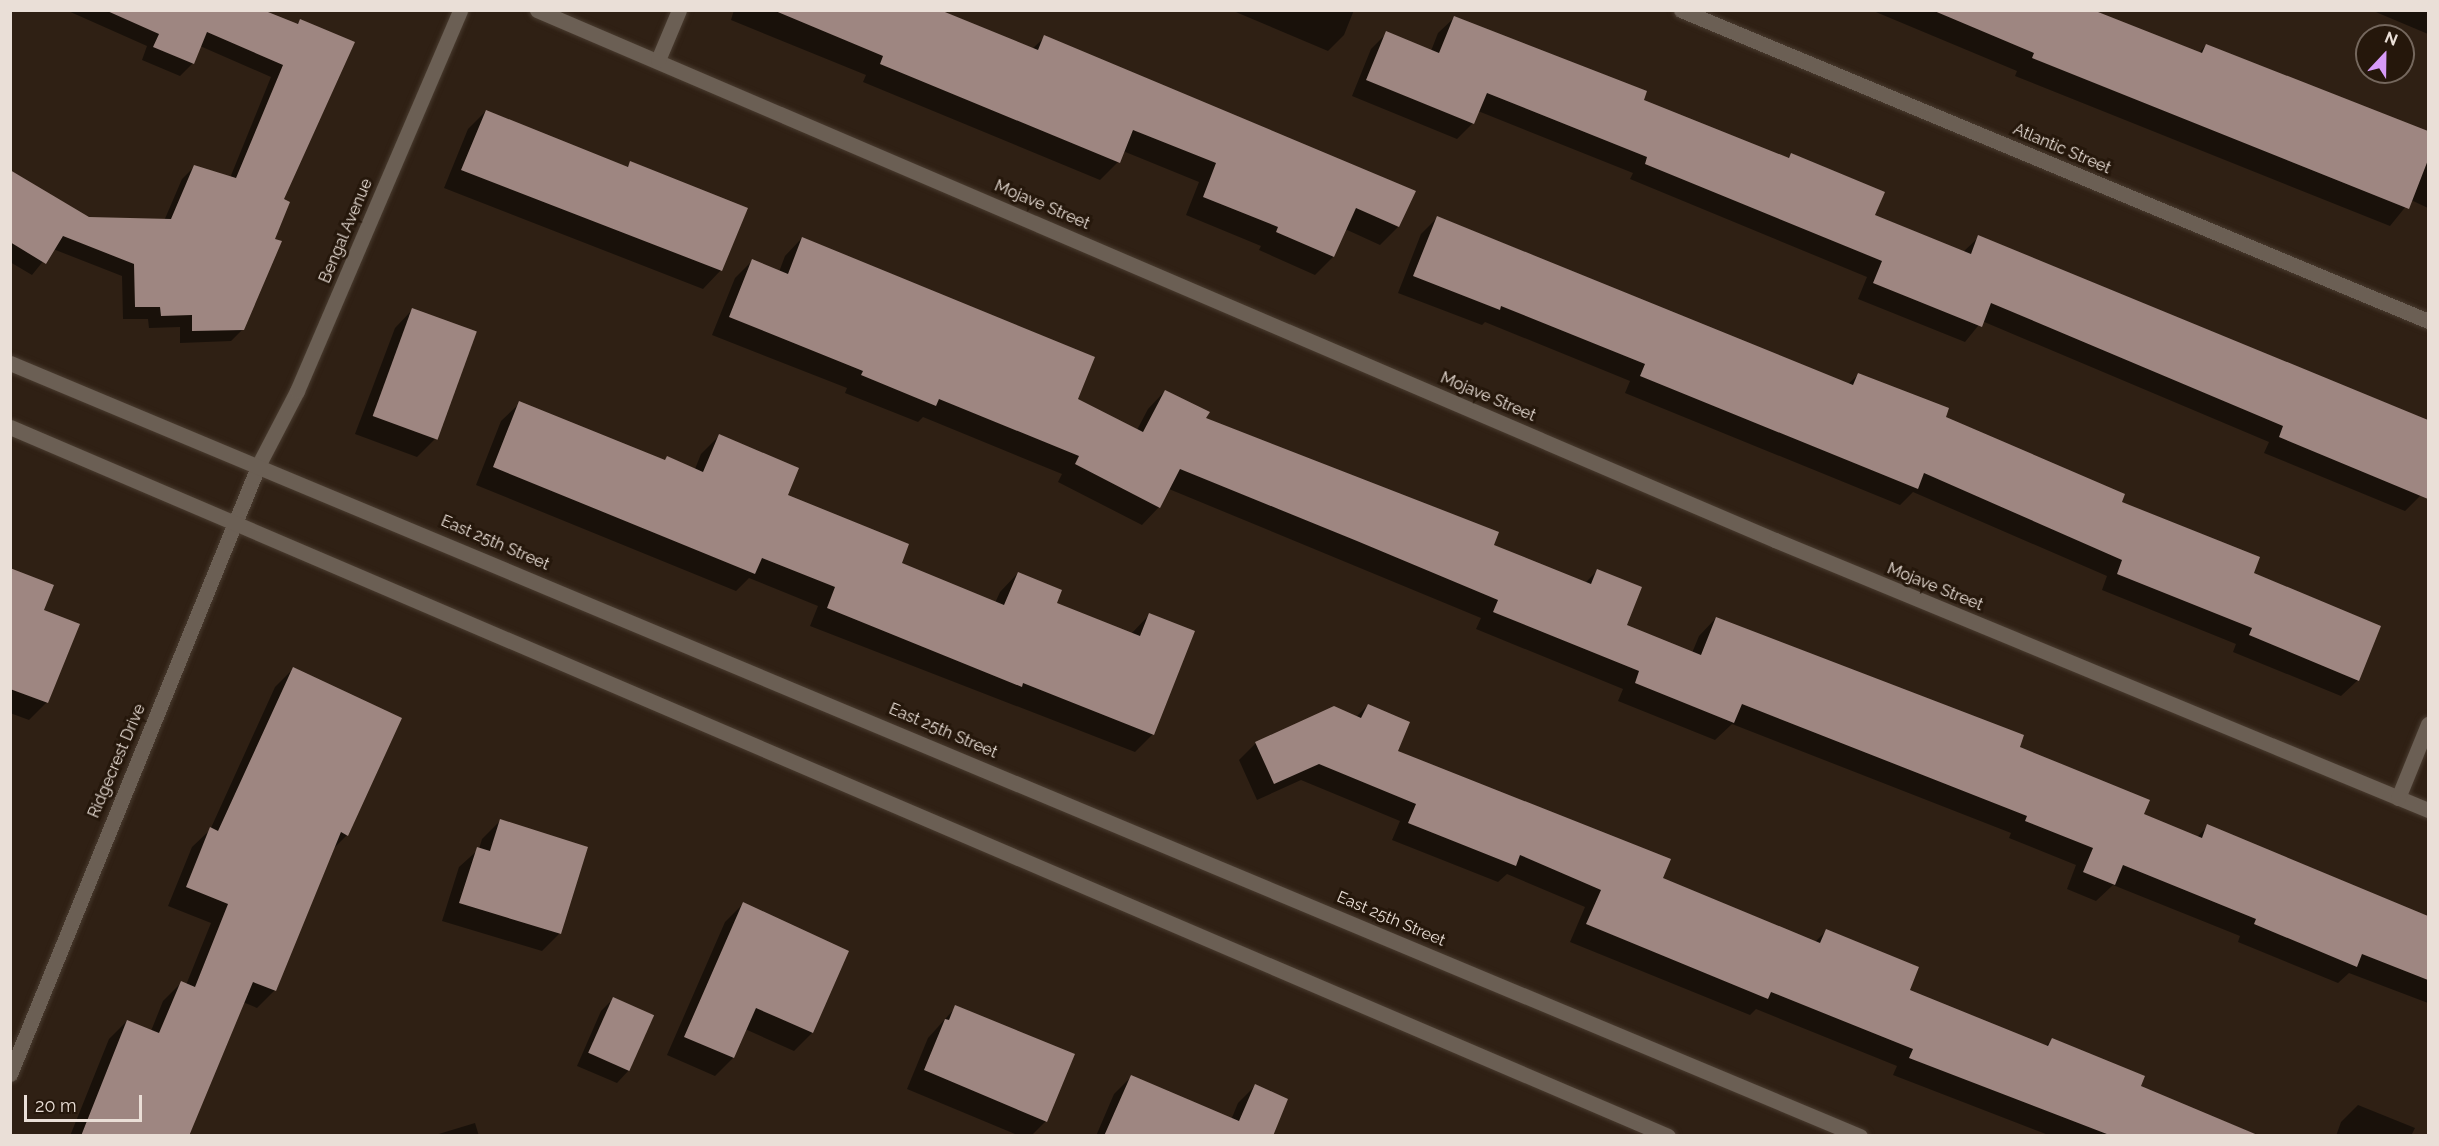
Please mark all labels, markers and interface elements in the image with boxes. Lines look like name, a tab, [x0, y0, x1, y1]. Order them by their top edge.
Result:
north arrow	[2355, 24, 2415, 84]
text: N	[2382, 28, 2400, 50]
street label: Atlantic Street	[2010, 120, 2114, 178]
street label: Bengal Avenue	[315, 175, 377, 287]
street label: Mojave Street	[992, 176, 1092, 234]
street label: Mojave Street	[1438, 368, 1538, 426]
street label: East 25th Street	[438, 512, 552, 574]
street label: Mojave Street	[1884, 559, 1986, 615]
street label: East 25th Street	[886, 700, 1000, 762]
street label: Ridgecrest Drive	[84, 701, 150, 821]
street label: East 25th Street	[1334, 888, 1448, 950]
scale bar	[27, 1083, 146, 1121]
text: 20 m	[35, 1095, 77, 1116]

